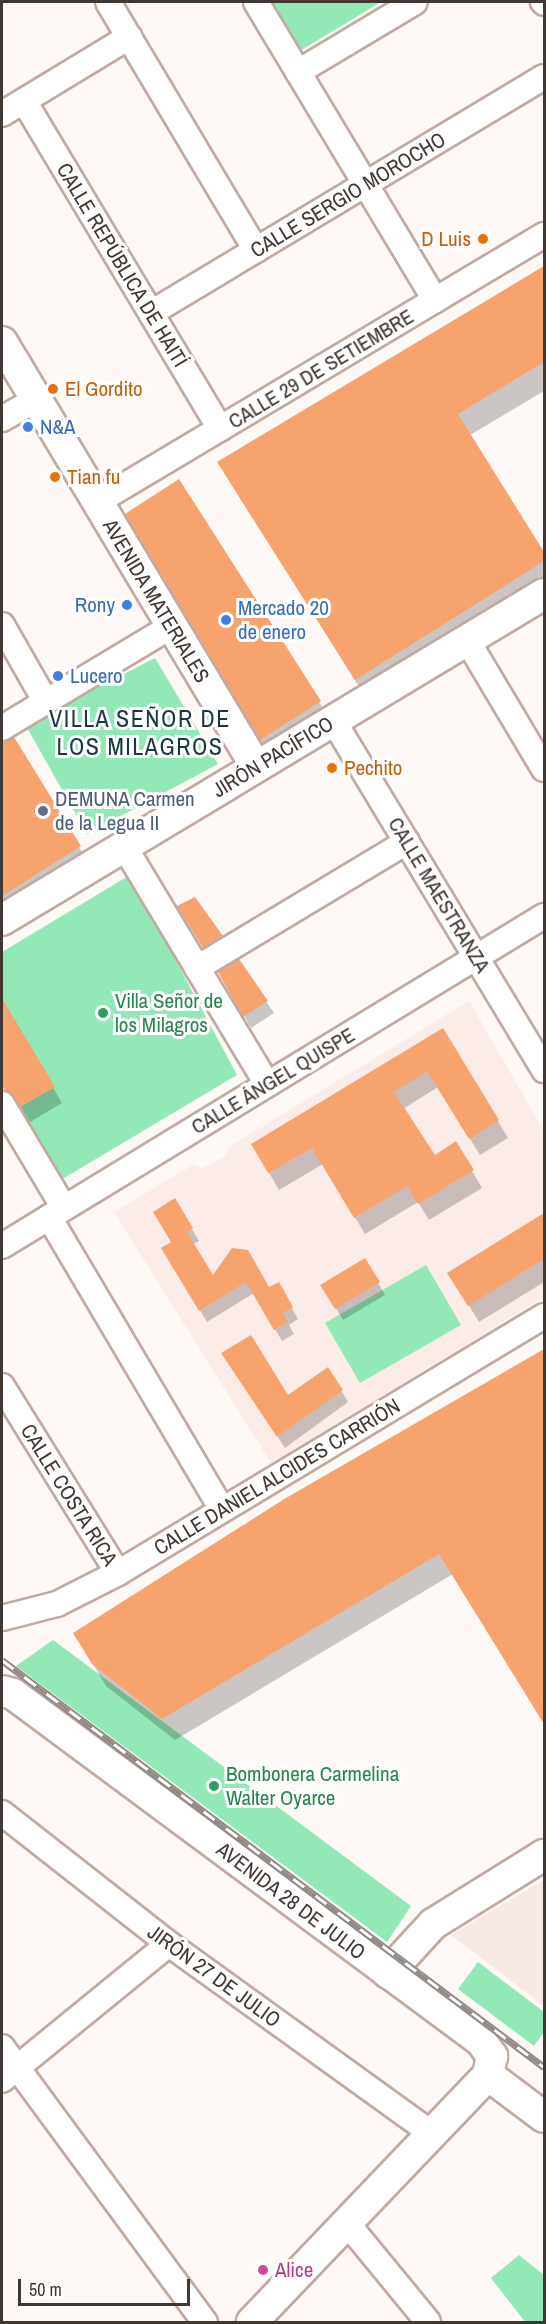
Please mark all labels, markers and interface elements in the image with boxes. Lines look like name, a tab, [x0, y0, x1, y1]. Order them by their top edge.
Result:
street label: CALLE SERGIO MOROCHO	[246, 127, 450, 263]
street label: CALLE REPÚBLICA DE HAITÍ	[51, 158, 193, 372]
place label: D Luis	[421, 226, 471, 252]
marker: D Luis	[476, 232, 490, 246]
street label: CALLE 29 DE SETIEMBRE	[224, 304, 418, 434]
place label: El Gordito	[65, 376, 143, 402]
marker: El Gordito	[46, 382, 60, 396]
place label: N&A	[40, 414, 75, 440]
marker: N&A	[21, 420, 35, 434]
place label: Tian fu	[67, 464, 120, 490]
marker: Tian fu	[48, 470, 62, 484]
street label: AVENIDA MATERIALES	[97, 514, 215, 688]
place label: Rony	[75, 592, 115, 618]
place label: Mercado 20 de enero	[238, 595, 329, 645]
marker: Rony	[120, 598, 134, 612]
marker: Mercado 20 de enero	[219, 613, 233, 627]
place label: Lucero	[70, 663, 123, 689]
marker: Lucero	[51, 669, 65, 683]
district label: VILLA SEÑOR DE LOS MILAGROS	[49, 705, 231, 761]
street label: JIRÓN PACÍFICO	[208, 711, 338, 803]
place label: Pechito	[344, 755, 402, 781]
marker: Pechito	[325, 761, 339, 775]
place label: DEMUNA Carmen de la Legua II	[55, 786, 196, 836]
marker: DEMUNA Carmen de la Legua II	[36, 804, 50, 818]
street label: CALLE MAESTRANZA	[383, 813, 495, 977]
place label: Villa Señor de los Milagros	[115, 988, 223, 1038]
marker: Villa Señor de los Milagros	[96, 1006, 110, 1020]
street label: CALLE ÁNGEL QUISPE	[186, 1022, 360, 1140]
street label: CALLE DANIEL ALCIDES CARRIÓN	[149, 1393, 405, 1561]
street label: CALLE COSTA RICA	[15, 1419, 123, 1571]
place label: Bombonera Carmelina Walter Oyarce	[226, 1761, 399, 1811]
marker: Bombonera Carmelina Walter Oyarce	[207, 1779, 221, 1793]
street label: AVENIDA 28 DE JULIO	[211, 1837, 371, 1965]
street label: JIRÓN 27 DE JULIO	[143, 1919, 285, 2033]
place label: Alice	[275, 2257, 313, 2283]
marker: Alice	[256, 2263, 270, 2277]
scale bar	[21, 2267, 194, 2305]
text: 50 m	[29, 2277, 62, 2302]

